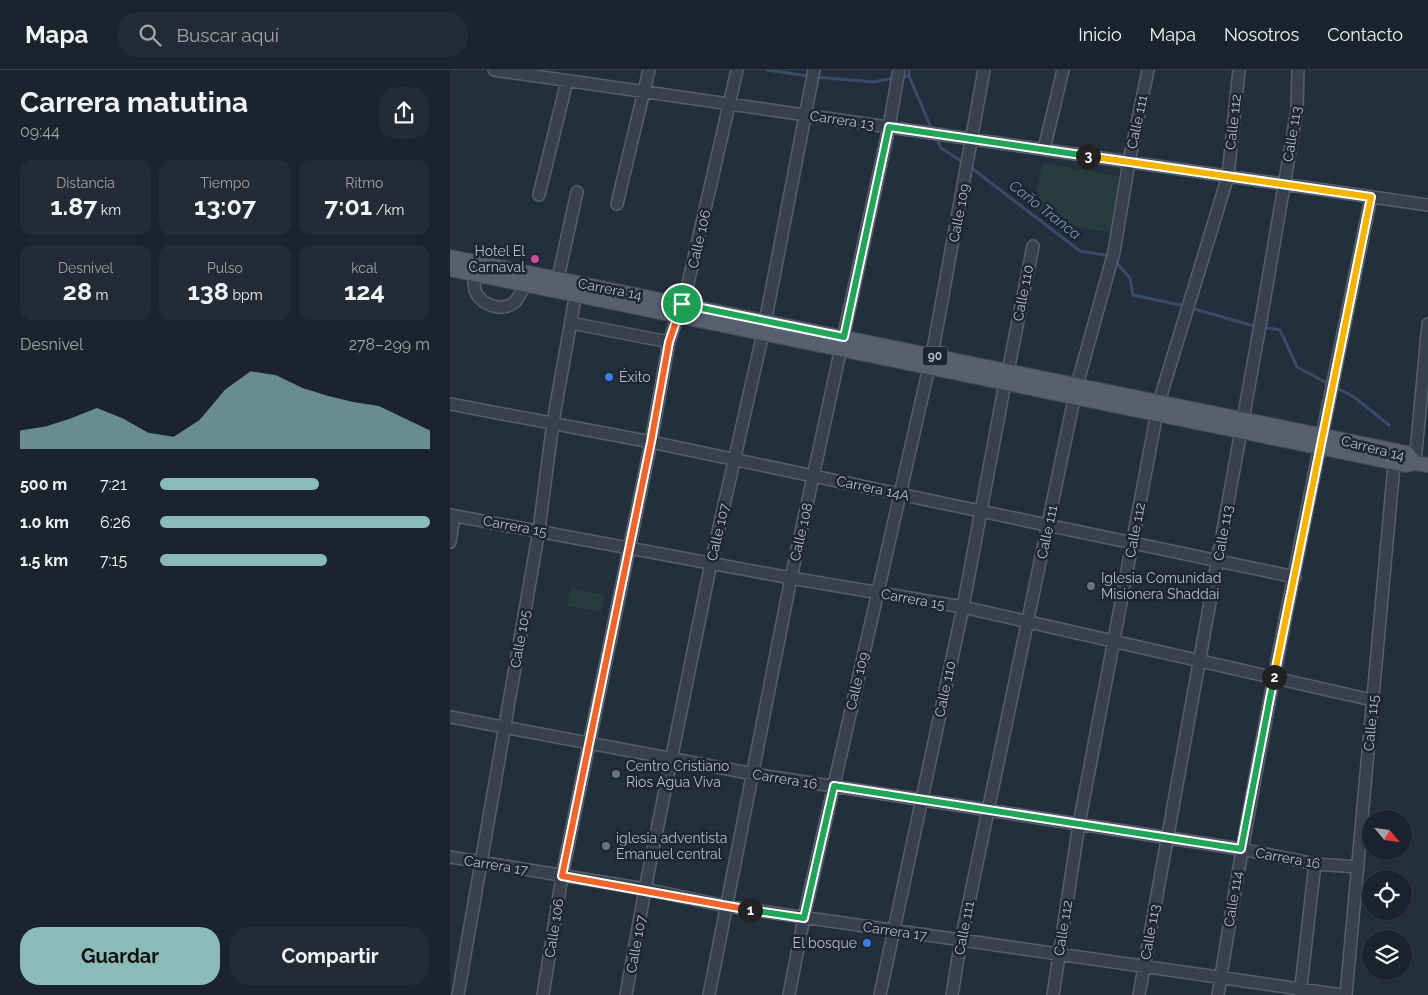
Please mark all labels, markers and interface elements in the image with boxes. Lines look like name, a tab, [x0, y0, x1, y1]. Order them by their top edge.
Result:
search box	[118, 12, 468, 57]
text: Mapa	[25, 20, 88, 49]
icon: search	[136, 21, 164, 49]
text: Buscar aquí	[176, 24, 279, 46]
text: Inicio	[1078, 24, 1122, 45]
text: Mapa	[1150, 24, 1196, 45]
text: Nosotros	[1224, 24, 1299, 45]
text: Contacto	[1327, 24, 1403, 45]
text: Carrera matutina	[20, 86, 248, 119]
button: share	[378, 87, 430, 139]
street label: Calle 112	[1222, 93, 1244, 151]
street label: Calle 111	[1123, 94, 1151, 150]
street label: Calle 113	[1280, 105, 1304, 163]
street label: Carrera 13	[809, 108, 875, 132]
text: 09:44	[20, 122, 60, 141]
pin: 3	[1076, 144, 1100, 168]
text: 3	[1085, 148, 1092, 164]
text: Distancia	[56, 175, 115, 191]
text: Tiempo	[200, 175, 250, 191]
text: Ritmo	[345, 175, 383, 191]
water label: Caño Tranca	[1006, 176, 1084, 244]
street label: Calle 109	[945, 182, 973, 244]
text: 1.87	[50, 191, 97, 221]
text: 13:07	[194, 191, 256, 221]
text: 7:01	[324, 191, 372, 221]
text: km	[97, 202, 121, 218]
text: /km	[372, 202, 404, 218]
street label: Calle 106	[684, 208, 714, 270]
place label: Hotel El Carnaval	[469, 243, 525, 275]
marker: Hotel El Carnaval	[529, 253, 541, 265]
text: Desnivel	[58, 260, 113, 276]
text: Pulso	[207, 260, 243, 276]
text: kcal	[351, 260, 377, 276]
street label: Calle 110	[1010, 263, 1036, 323]
street label: Carrera 14	[577, 275, 644, 303]
text: 28	[63, 276, 92, 306]
text: 138	[187, 276, 229, 306]
text: 124	[344, 276, 385, 306]
pin	[661, 283, 703, 325]
text: m	[92, 287, 108, 303]
text: bpm	[229, 287, 263, 303]
icon: arrive	[668, 290, 696, 318]
text: Desnivel	[20, 335, 83, 354]
text: 278–299 m	[349, 335, 430, 354]
road number: 90	[922, 346, 948, 366]
place label: Éxito	[619, 368, 651, 385]
marker: Éxito	[603, 371, 615, 383]
street label: Carrera 14	[1340, 432, 1407, 464]
street label: Carrera 14A	[835, 472, 911, 504]
text: 500 m	[20, 475, 67, 494]
text: 7:21	[100, 475, 127, 494]
street label: Calle 107	[704, 501, 732, 562]
street label: Calle 108	[787, 501, 815, 563]
street label: Calle 112	[1122, 501, 1148, 559]
street label: Calle 111	[1033, 504, 1061, 560]
street label: Calle 113	[1210, 504, 1236, 562]
street label: Carrera 15	[482, 512, 549, 540]
text: 1.0 km	[20, 513, 69, 532]
text: 6:26	[100, 513, 131, 532]
text: 1.5 km	[20, 551, 68, 570]
text: 7:15	[100, 551, 127, 570]
place label: Iglesia Comunidad Misionera Shaddai	[1101, 570, 1221, 602]
marker: Iglesia Comunidad Misionera Shaddai	[1085, 580, 1097, 592]
street label: Carrera 15	[880, 585, 947, 613]
street label: Calle 105	[507, 608, 533, 669]
street label: Calle 109	[843, 650, 871, 712]
street label: Calle 110	[931, 659, 959, 719]
pin: 2	[1262, 664, 1286, 690]
text: 2	[1271, 669, 1278, 685]
street label: Calle 115	[1361, 694, 1381, 752]
place label: Centro Cristiano Rios Agua Viva	[626, 758, 729, 790]
street label: Carrera 16	[751, 766, 819, 792]
marker: Centro Cristiano Rios Agua Viva	[610, 768, 622, 780]
north arrow	[1362, 810, 1412, 860]
map controls	[1362, 810, 1412, 980]
place label: iglesia adventista Emanuel central	[616, 830, 727, 862]
marker: iglesia adventista Emanuel central	[600, 840, 612, 852]
street label: Carrera 16	[1254, 844, 1322, 872]
street label: Carrera 17	[463, 852, 530, 878]
street label: Calle 114	[1221, 870, 1245, 928]
button: locate	[1362, 870, 1412, 920]
street label: Calle 106	[541, 897, 567, 959]
pin: 1	[738, 898, 762, 922]
street label: Calle 112	[1051, 899, 1075, 957]
street label: Calle 111	[951, 900, 977, 956]
text: 1	[747, 902, 754, 918]
street label: Calle 113	[1137, 903, 1163, 961]
street label: Calle 107	[623, 913, 649, 974]
street label: Carrera 17	[862, 919, 929, 943]
button: Guardar	[20, 927, 220, 985]
button: Compartir	[230, 927, 430, 985]
button: layers	[1362, 930, 1412, 980]
place label: El bosque	[793, 935, 857, 951]
marker: El bosque	[861, 937, 873, 949]

